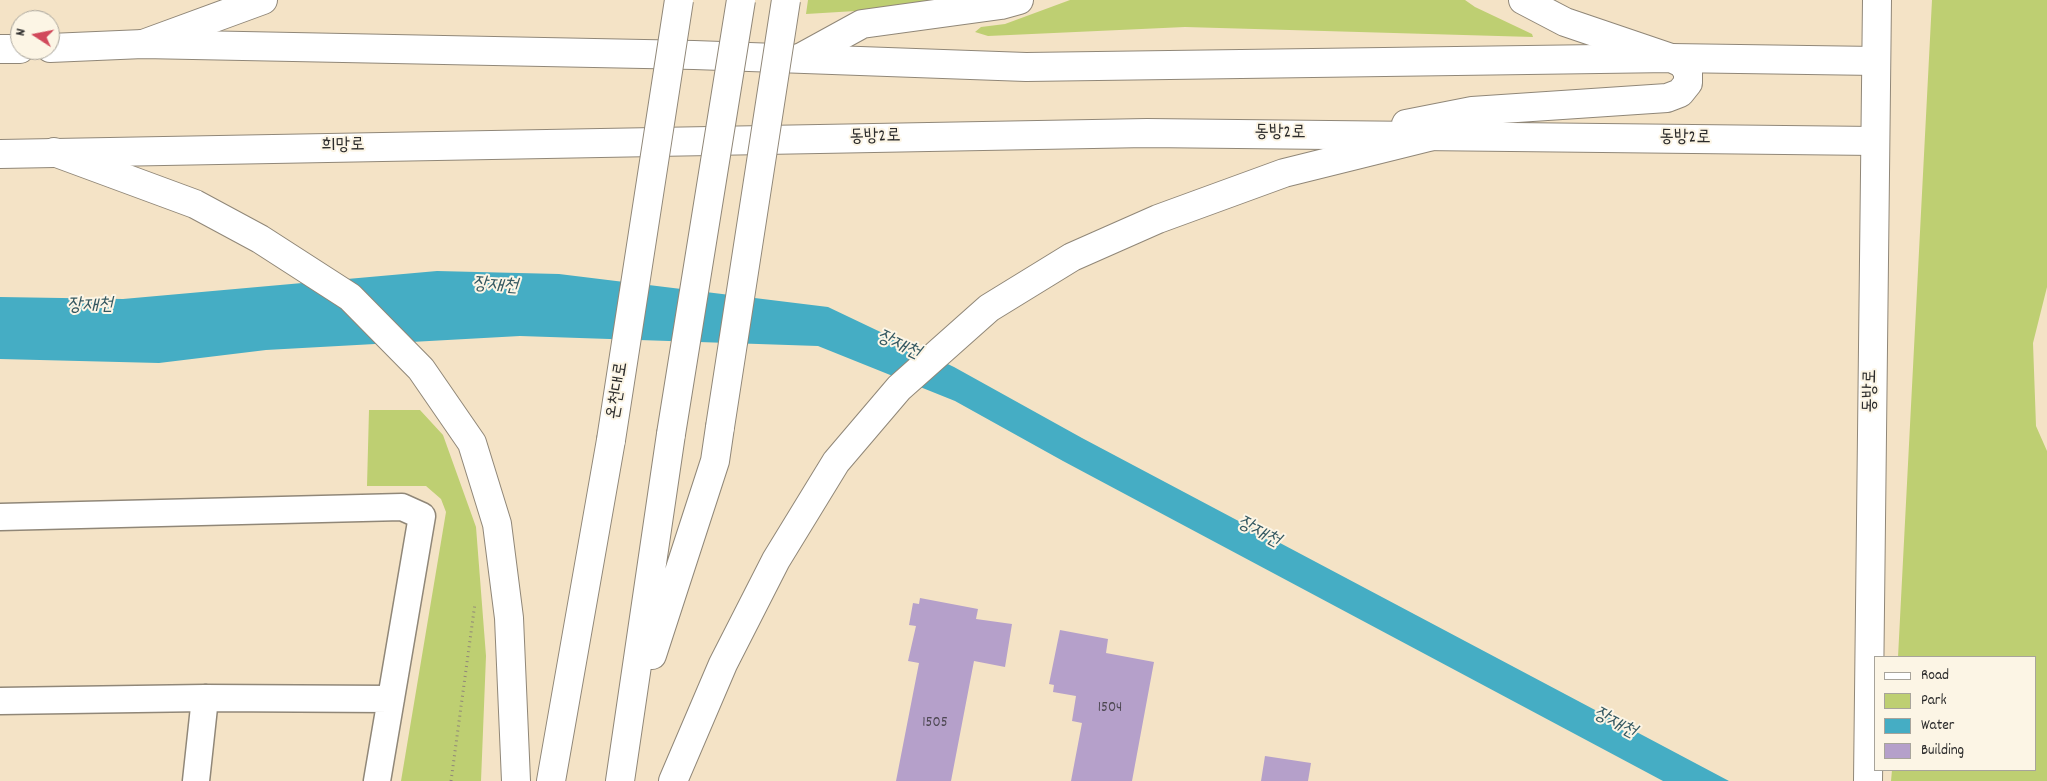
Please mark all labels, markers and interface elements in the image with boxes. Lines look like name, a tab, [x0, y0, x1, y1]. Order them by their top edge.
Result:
north arrow	[10, 10, 60, 60]
text: N	[11, 27, 32, 38]
street label: 동방2로	[1254, 123, 1306, 145]
street label: 동방2로	[849, 127, 901, 149]
street label: 동방2로	[1659, 128, 1711, 150]
street label: 희망로	[321, 136, 365, 158]
water label: 장재천	[471, 274, 519, 300]
water label: 장재천	[67, 295, 113, 319]
water label: 장재천	[872, 326, 924, 366]
street label: 온천대로	[604, 361, 634, 421]
street label: 동방로	[1861, 369, 1883, 413]
water label: 장재천	[1232, 512, 1284, 554]
legend	[1874, 656, 2037, 771]
text: Road	[1921, 665, 1949, 687]
text: Park	[1921, 690, 1947, 712]
house number: 1504	[1098, 700, 1122, 718]
water label: 장재천	[1588, 703, 1640, 745]
house number: 1505	[922, 715, 948, 733]
text: Water	[1921, 715, 1954, 737]
text: Building	[1921, 740, 1964, 762]

